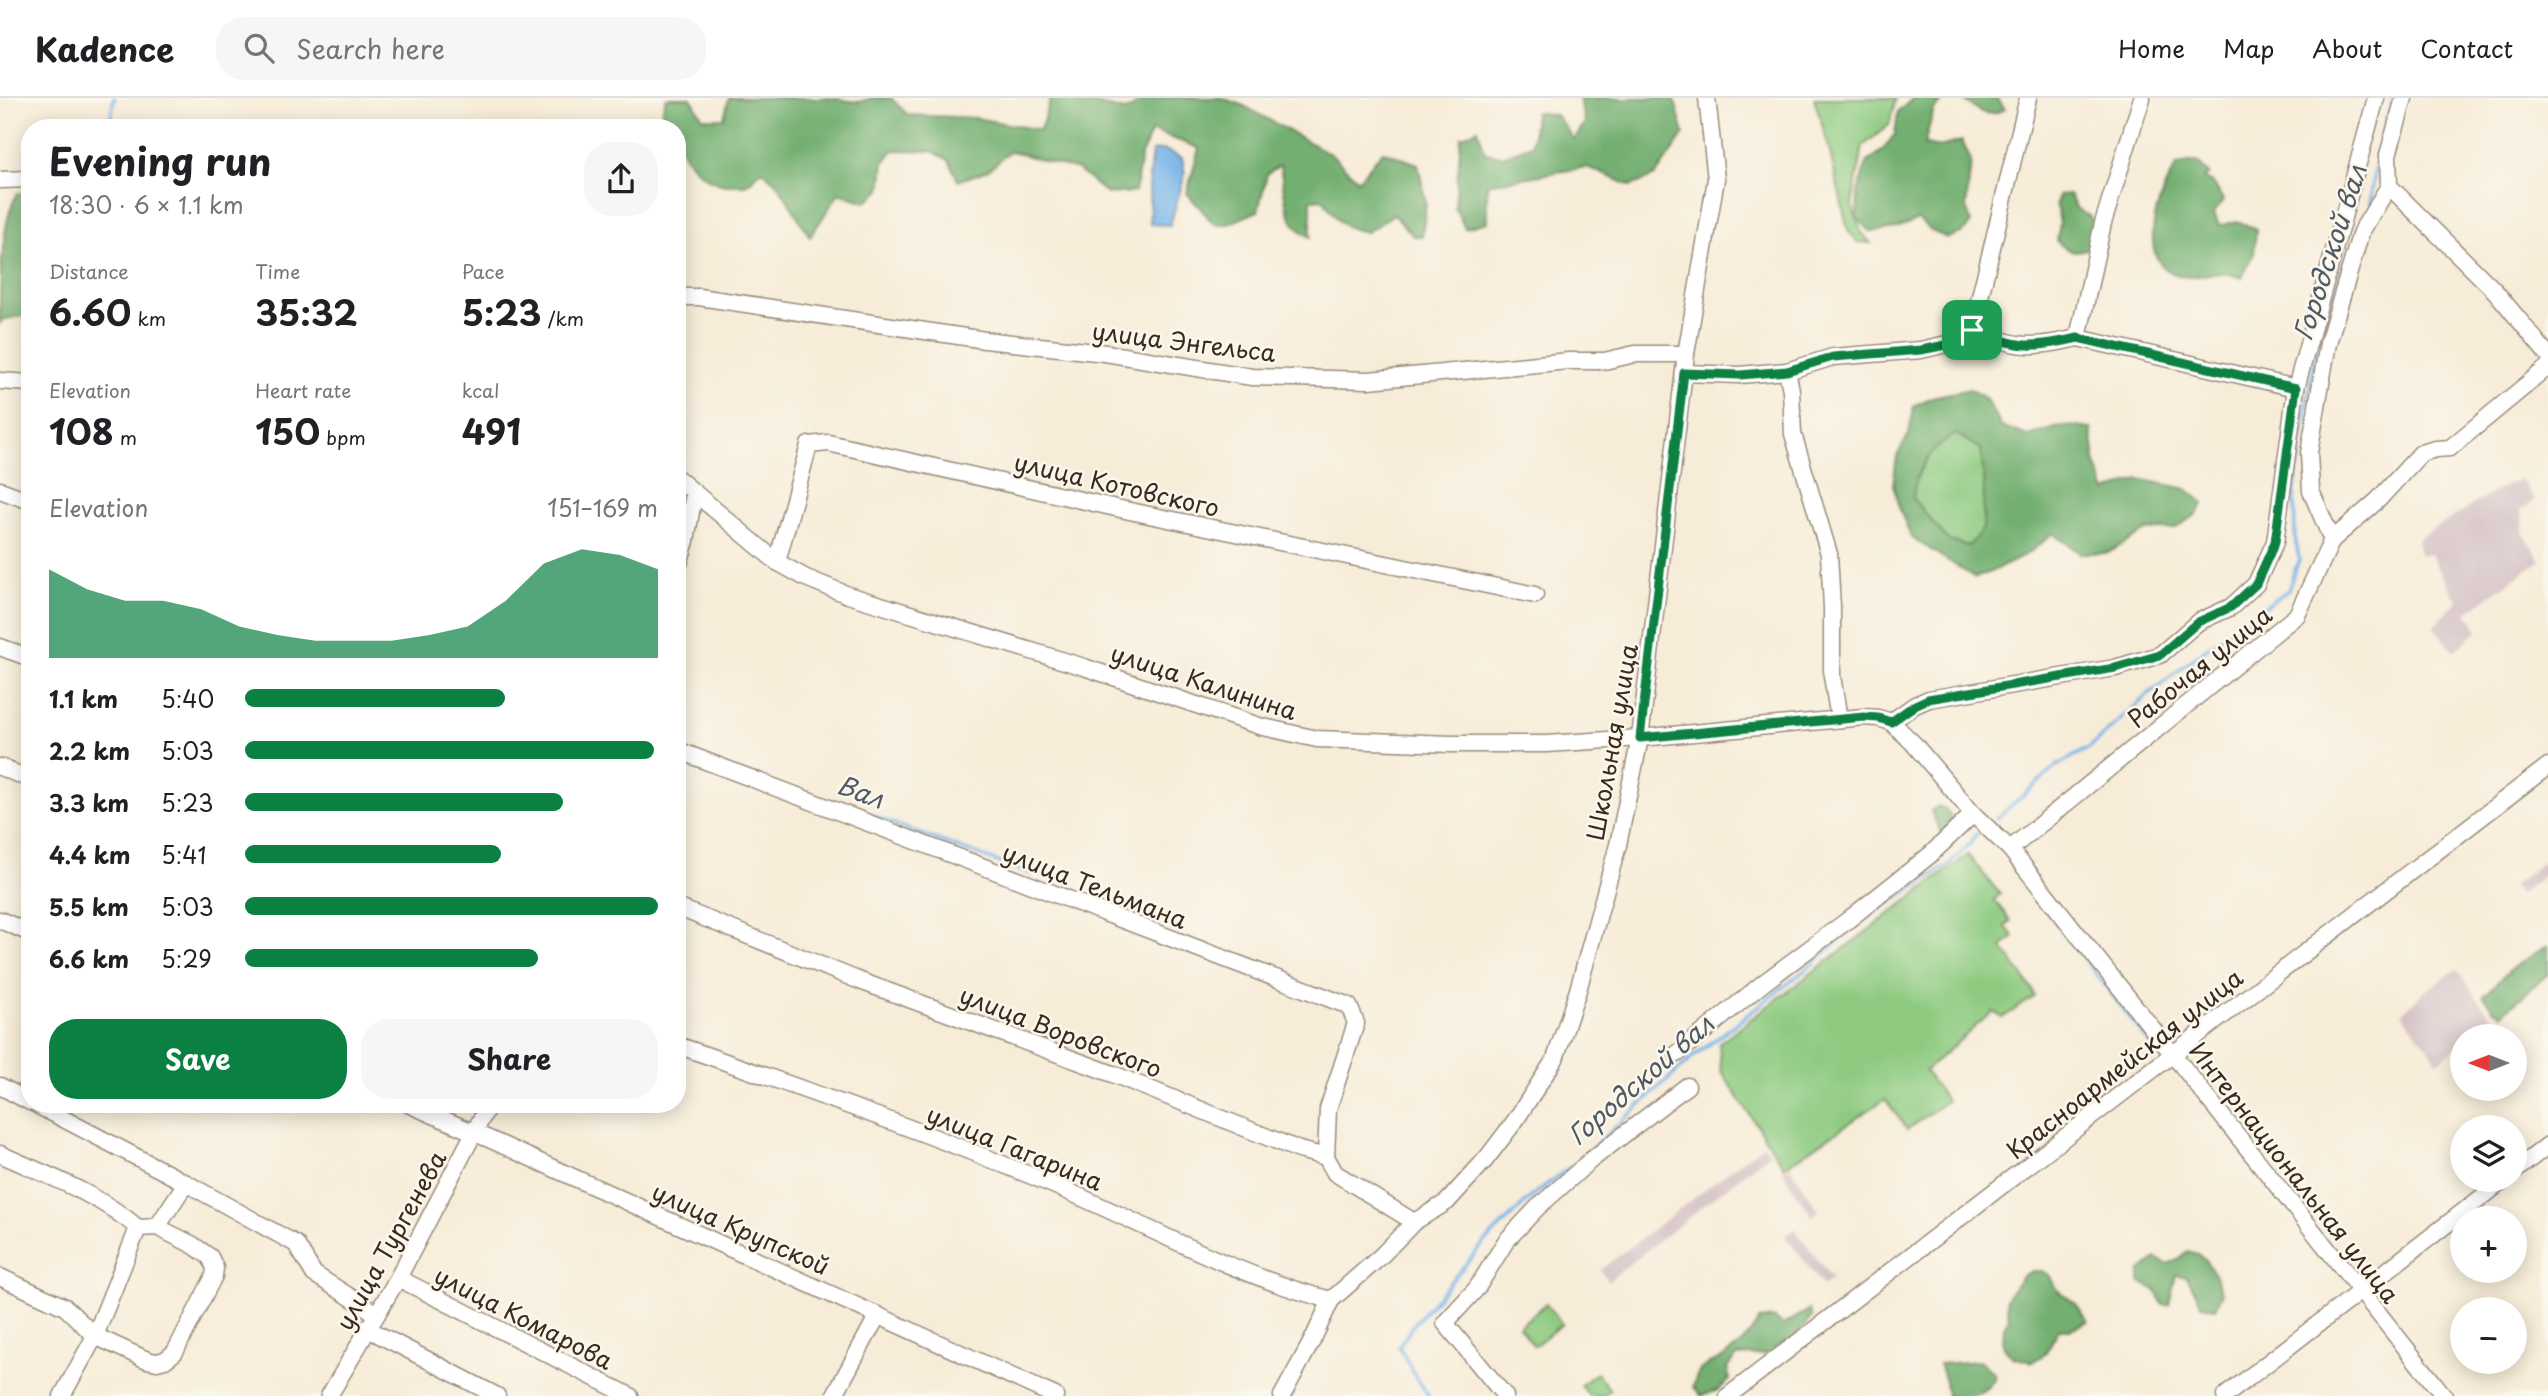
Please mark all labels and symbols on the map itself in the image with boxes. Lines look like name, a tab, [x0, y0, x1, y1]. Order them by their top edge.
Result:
water label: Городской вал	[2282, 159, 2376, 345]
pin	[1942, 300, 2002, 360]
street label: улица Энгельса	[1090, 312, 1278, 370]
street label: улица Котовского	[1011, 443, 1223, 525]
street label: Рабочая улица	[2119, 596, 2279, 736]
street label: улица Калинина	[1106, 634, 1302, 728]
street label: Школьная улица	[1576, 641, 1646, 843]
water label: Вал	[832, 765, 890, 817]
street label: улица Тельмана	[997, 833, 1193, 937]
street label: Красноармейская улица	[1998, 959, 2250, 1167]
street label: улица Воровского	[955, 976, 1167, 1086]
water label: Городской вал	[1558, 1004, 1722, 1154]
north arrow	[2450, 1024, 2527, 1101]
street label: Интернациональная улица	[2181, 1034, 2409, 1310]
street label: улица Гагарина	[921, 1095, 1109, 1199]
street label: улица Тургенева	[326, 1144, 454, 1336]
street label: улица Крупской	[646, 1173, 836, 1283]
street label: улица Комарова	[428, 1256, 620, 1378]

